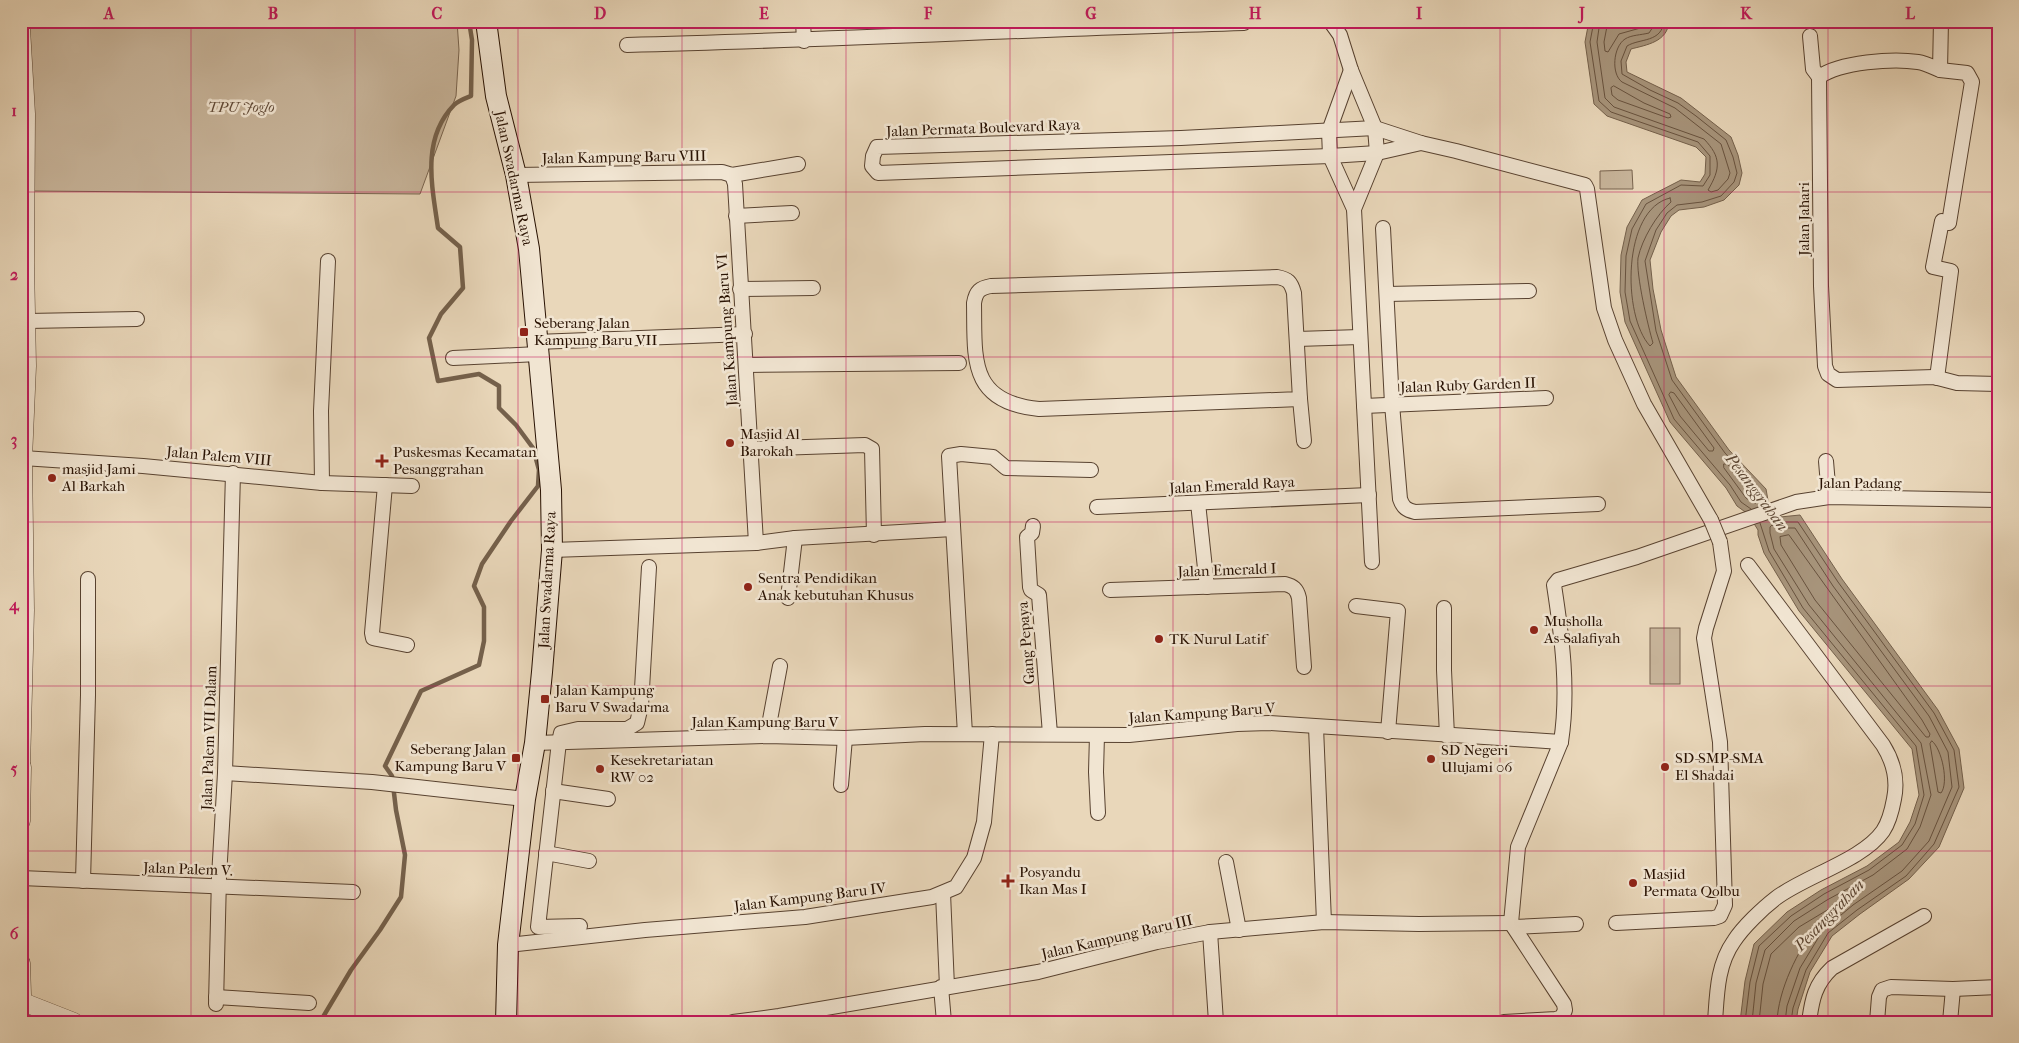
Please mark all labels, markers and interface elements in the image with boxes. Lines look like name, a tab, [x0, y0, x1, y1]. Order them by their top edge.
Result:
text: A	[103, 4, 115, 23]
text: B	[268, 4, 278, 23]
text: C	[432, 4, 443, 23]
text: D	[594, 4, 606, 23]
text: E	[759, 4, 769, 23]
text: F	[923, 4, 933, 23]
text: G	[1085, 4, 1097, 23]
text: H	[1249, 4, 1262, 23]
text: I	[1416, 4, 1423, 23]
text: J	[1577, 4, 1585, 24]
text: K	[1740, 4, 1753, 23]
text: L	[1905, 4, 1915, 23]
park label: TPU Joglo	[207, 98, 275, 116]
text: 1	[11, 101, 17, 120]
street label: Jalan Swadarma Raya	[491, 108, 537, 248]
street label: Jalan Permata Boulevard Raya	[885, 116, 1081, 140]
street label: Jalan Kampung Baru VIII	[541, 147, 706, 167]
street label: Jalan Jahari	[1795, 182, 1813, 257]
street label: Jalan Kampung Baru VI	[713, 253, 741, 408]
text: 2	[10, 265, 18, 284]
place label: Seberang Jalan Kampung Baru VII	[534, 314, 657, 349]
marker: Seberang Jalan Kampung Baru VII	[518, 326, 530, 338]
street label: Jalan Ruby Garden II	[1399, 374, 1536, 396]
place label: Masjid Al Barokah	[740, 425, 800, 460]
text: 3	[11, 430, 17, 450]
marker: Masjid Al Barokah	[724, 437, 736, 449]
street label: Jalan Palem VIII	[165, 442, 273, 470]
place label: Puskesmas Kecamatan Pesanggrahan	[393, 443, 537, 478]
water label: Pesanggrahan	[1721, 449, 1792, 535]
marker: Puskesmas Kecamatan Pesanggrahan	[375, 454, 389, 468]
place label: masjid Jami Al Barkah	[61, 460, 136, 495]
marker: masjid Jami Al Barkah	[46, 472, 58, 484]
street label: Jalan Emerald Raya	[1168, 473, 1296, 497]
street label: Jalan Padang	[1818, 474, 1902, 492]
street label: Jalan Swadarma Raya	[534, 510, 560, 650]
street label: Jalan Emerald I	[1176, 559, 1277, 581]
place label: Sentra Pendidikan Anak kebutuhan Khusus	[757, 569, 914, 604]
marker: Sentra Pendidikan Anak kebutuhan Khusus	[742, 581, 754, 593]
text: 4	[8, 595, 20, 615]
street label: Gang Pepaya	[1013, 600, 1039, 685]
place label: Musholla As-Salafiyah	[1543, 612, 1621, 647]
marker: Musholla As-Salafiyah	[1528, 624, 1540, 636]
place label: TK Nurul Latif	[1169, 630, 1269, 648]
marker: TK Nurul Latif	[1153, 633, 1165, 645]
street label: Jalan Palem VII Dalam	[197, 665, 221, 812]
place label: Jalan Kampung Baru V Swadarma	[554, 681, 670, 716]
marker: Jalan Kampung Baru V Swadarma	[539, 693, 551, 705]
street label: Jalan Kampung Baru V	[1127, 699, 1277, 727]
street label: Jalan Kampung Baru V	[691, 713, 840, 731]
place label: Seberang Jalan Kampung Baru V	[394, 740, 507, 775]
place label: SD Negeri Ulujami 06	[1441, 741, 1513, 776]
place label: SD-SMP-SMA El Shadai	[1675, 749, 1764, 784]
place label: Kesekretariatan RW 02	[610, 751, 714, 786]
marker: Seberang Jalan Kampung Baru V	[510, 752, 522, 764]
marker: SD Negeri Ulujami 06	[1425, 753, 1437, 765]
text: 5	[11, 759, 18, 778]
marker: SD-SMP-SMA El Shadai	[1659, 761, 1671, 773]
marker: Kesekretariatan RW 02	[594, 763, 606, 775]
street label: Jalan Palem V.	[142, 858, 233, 880]
place label: Posyandu Ikan Mas I	[1019, 863, 1087, 898]
place label: Masjid Permata Qolbu	[1643, 865, 1740, 900]
marker: Posyandu Ikan Mas I	[1001, 874, 1015, 888]
water label: Pesanggrahan	[1789, 875, 1868, 955]
marker: Masjid Permata Qolbu	[1627, 877, 1639, 889]
street label: Jalan Kampung Baru IV	[732, 879, 888, 915]
street label: Jalan Kampung Baru III	[1039, 911, 1194, 963]
text: 6	[10, 924, 19, 943]

